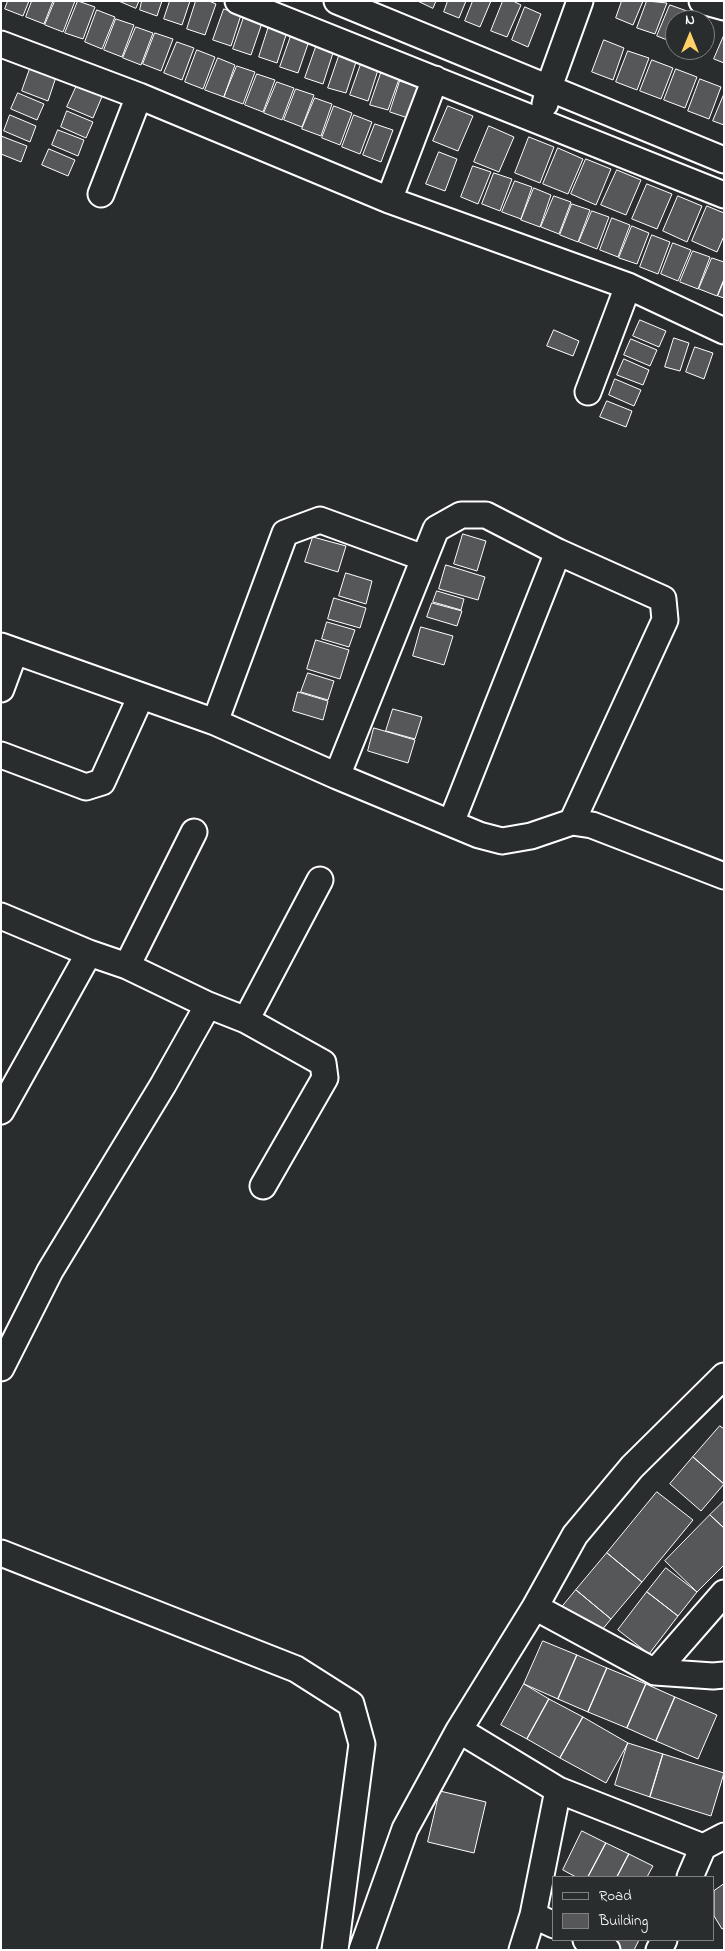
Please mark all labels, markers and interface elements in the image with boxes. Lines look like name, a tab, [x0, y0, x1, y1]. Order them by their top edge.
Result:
north arrow	[665, 10, 715, 60]
text: N	[685, 10, 695, 31]
legend	[552, 1876, 715, 1941]
text: Road	[599, 1885, 632, 1907]
text: Building	[599, 1910, 648, 1932]

